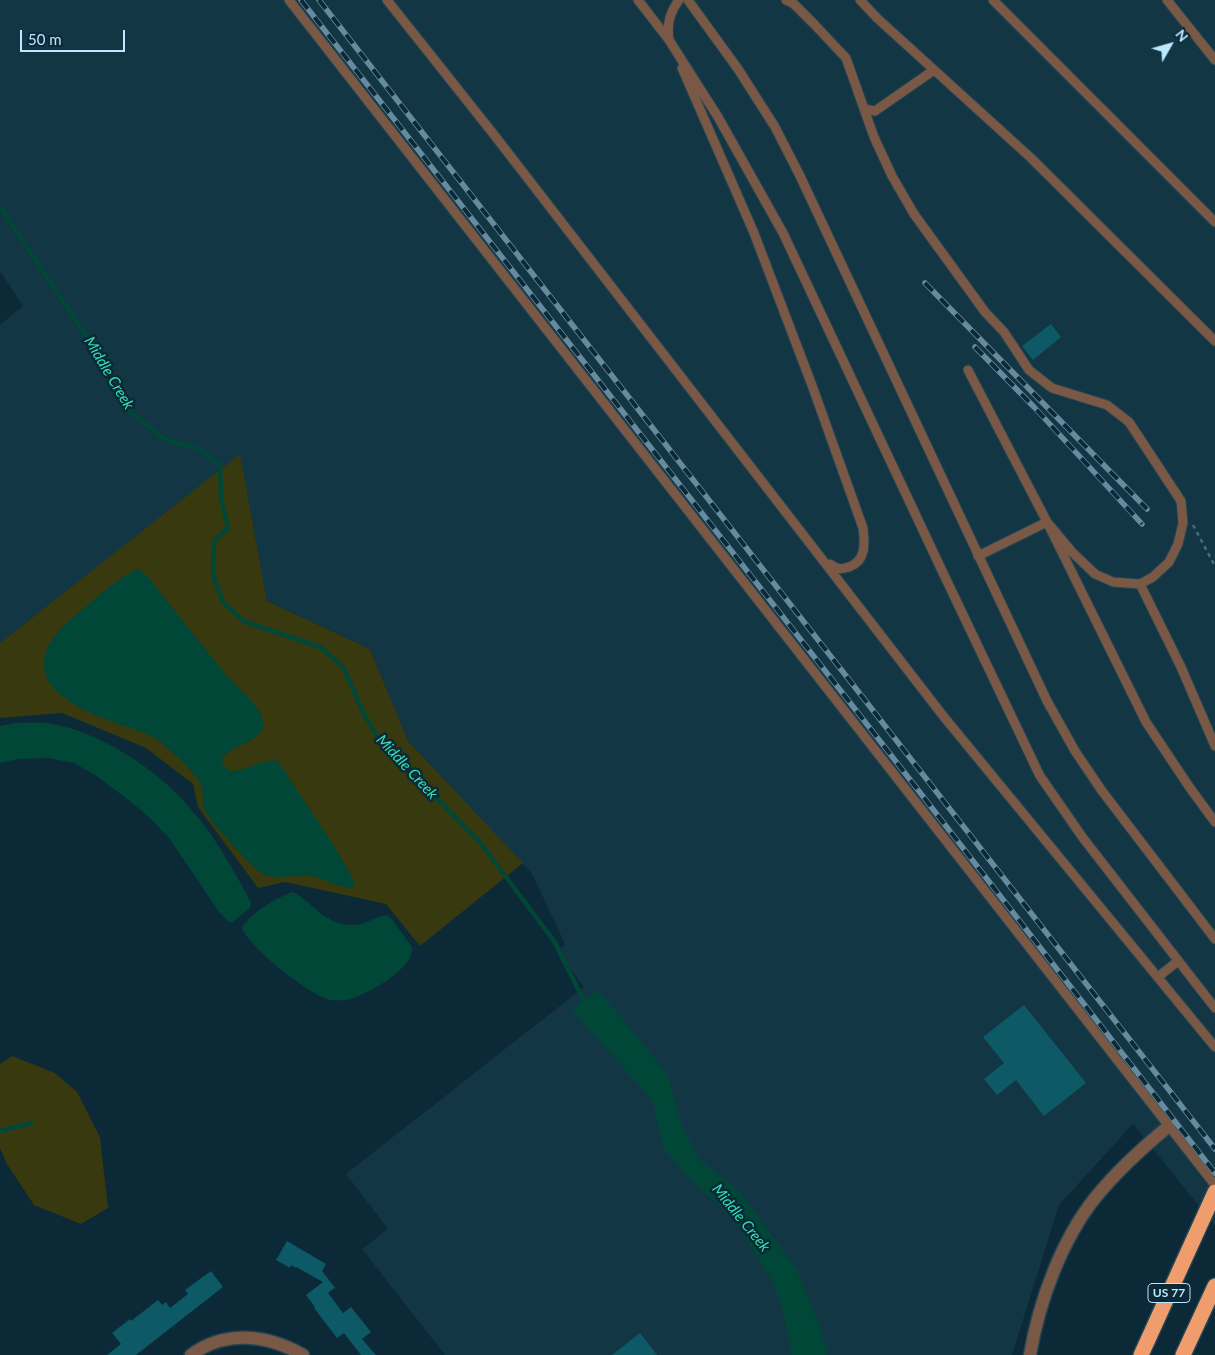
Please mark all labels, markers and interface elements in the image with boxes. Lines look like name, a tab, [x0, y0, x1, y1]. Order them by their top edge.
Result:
scale bar	[22, 20, 128, 52]
north arrow	[1145, 20, 1195, 70]
text: N	[1172, 26, 1192, 45]
text: 50 m	[28, 30, 62, 48]
water label: Middle Creek	[80, 333, 138, 413]
water label: Middle Creek	[373, 731, 441, 803]
water label: Middle Creek	[708, 1181, 774, 1255]
road number: US 77	[1148, 1284, 1190, 1302]

